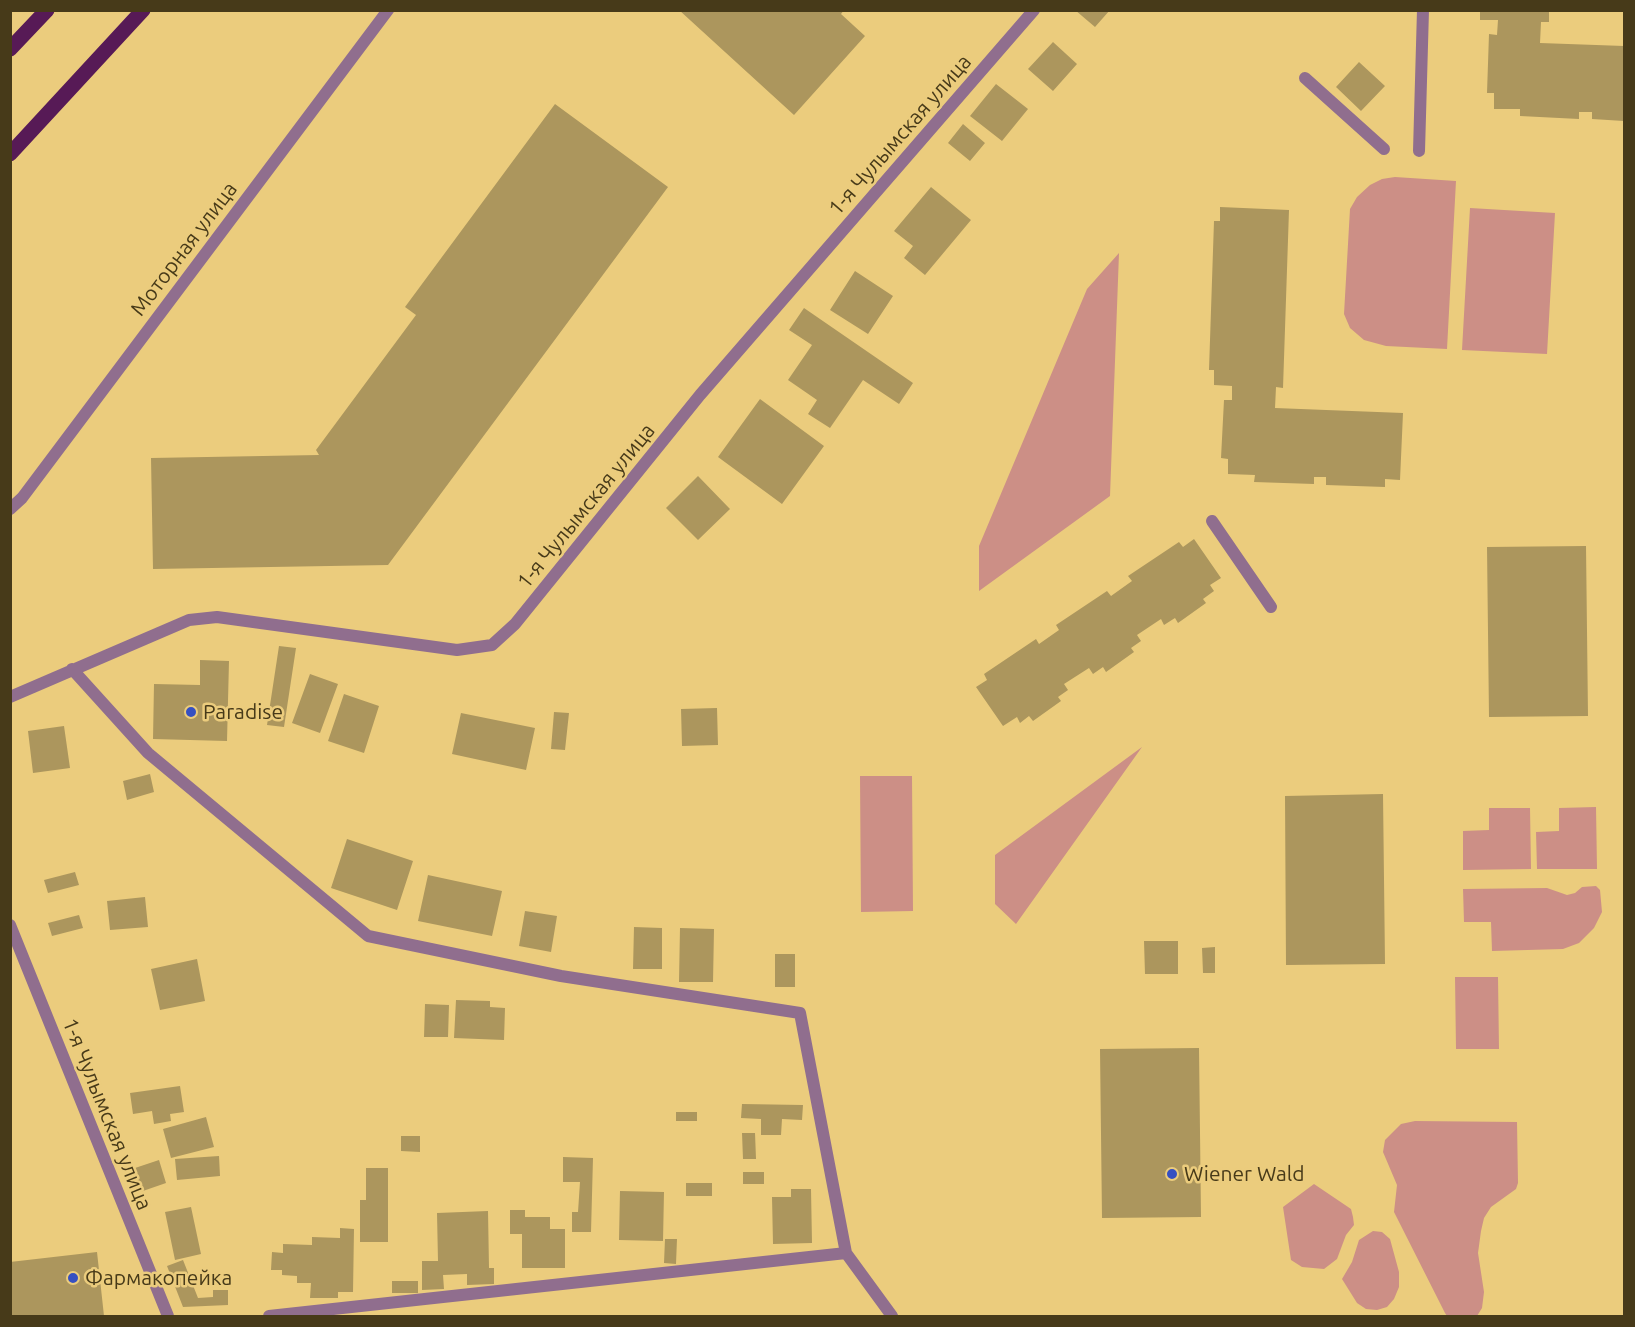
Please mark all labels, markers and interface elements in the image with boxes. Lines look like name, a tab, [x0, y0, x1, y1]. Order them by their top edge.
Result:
street label: 1-я Чулымская улица	[823, 49, 977, 221]
street label: Моторная улица	[125, 177, 243, 321]
street label: 1-я Чулымская улица	[512, 418, 660, 594]
place label: Paradise	[203, 699, 283, 725]
marker: Paradise	[184, 705, 198, 719]
street label: 1-я Чулымская улица	[57, 1014, 157, 1214]
place label: Wiener Wald	[1184, 1161, 1304, 1187]
marker: Wiener Wald	[1165, 1167, 1179, 1181]
place label: Фармакопейка	[85, 1265, 232, 1291]
marker: Фармакопейка	[66, 1271, 80, 1285]

